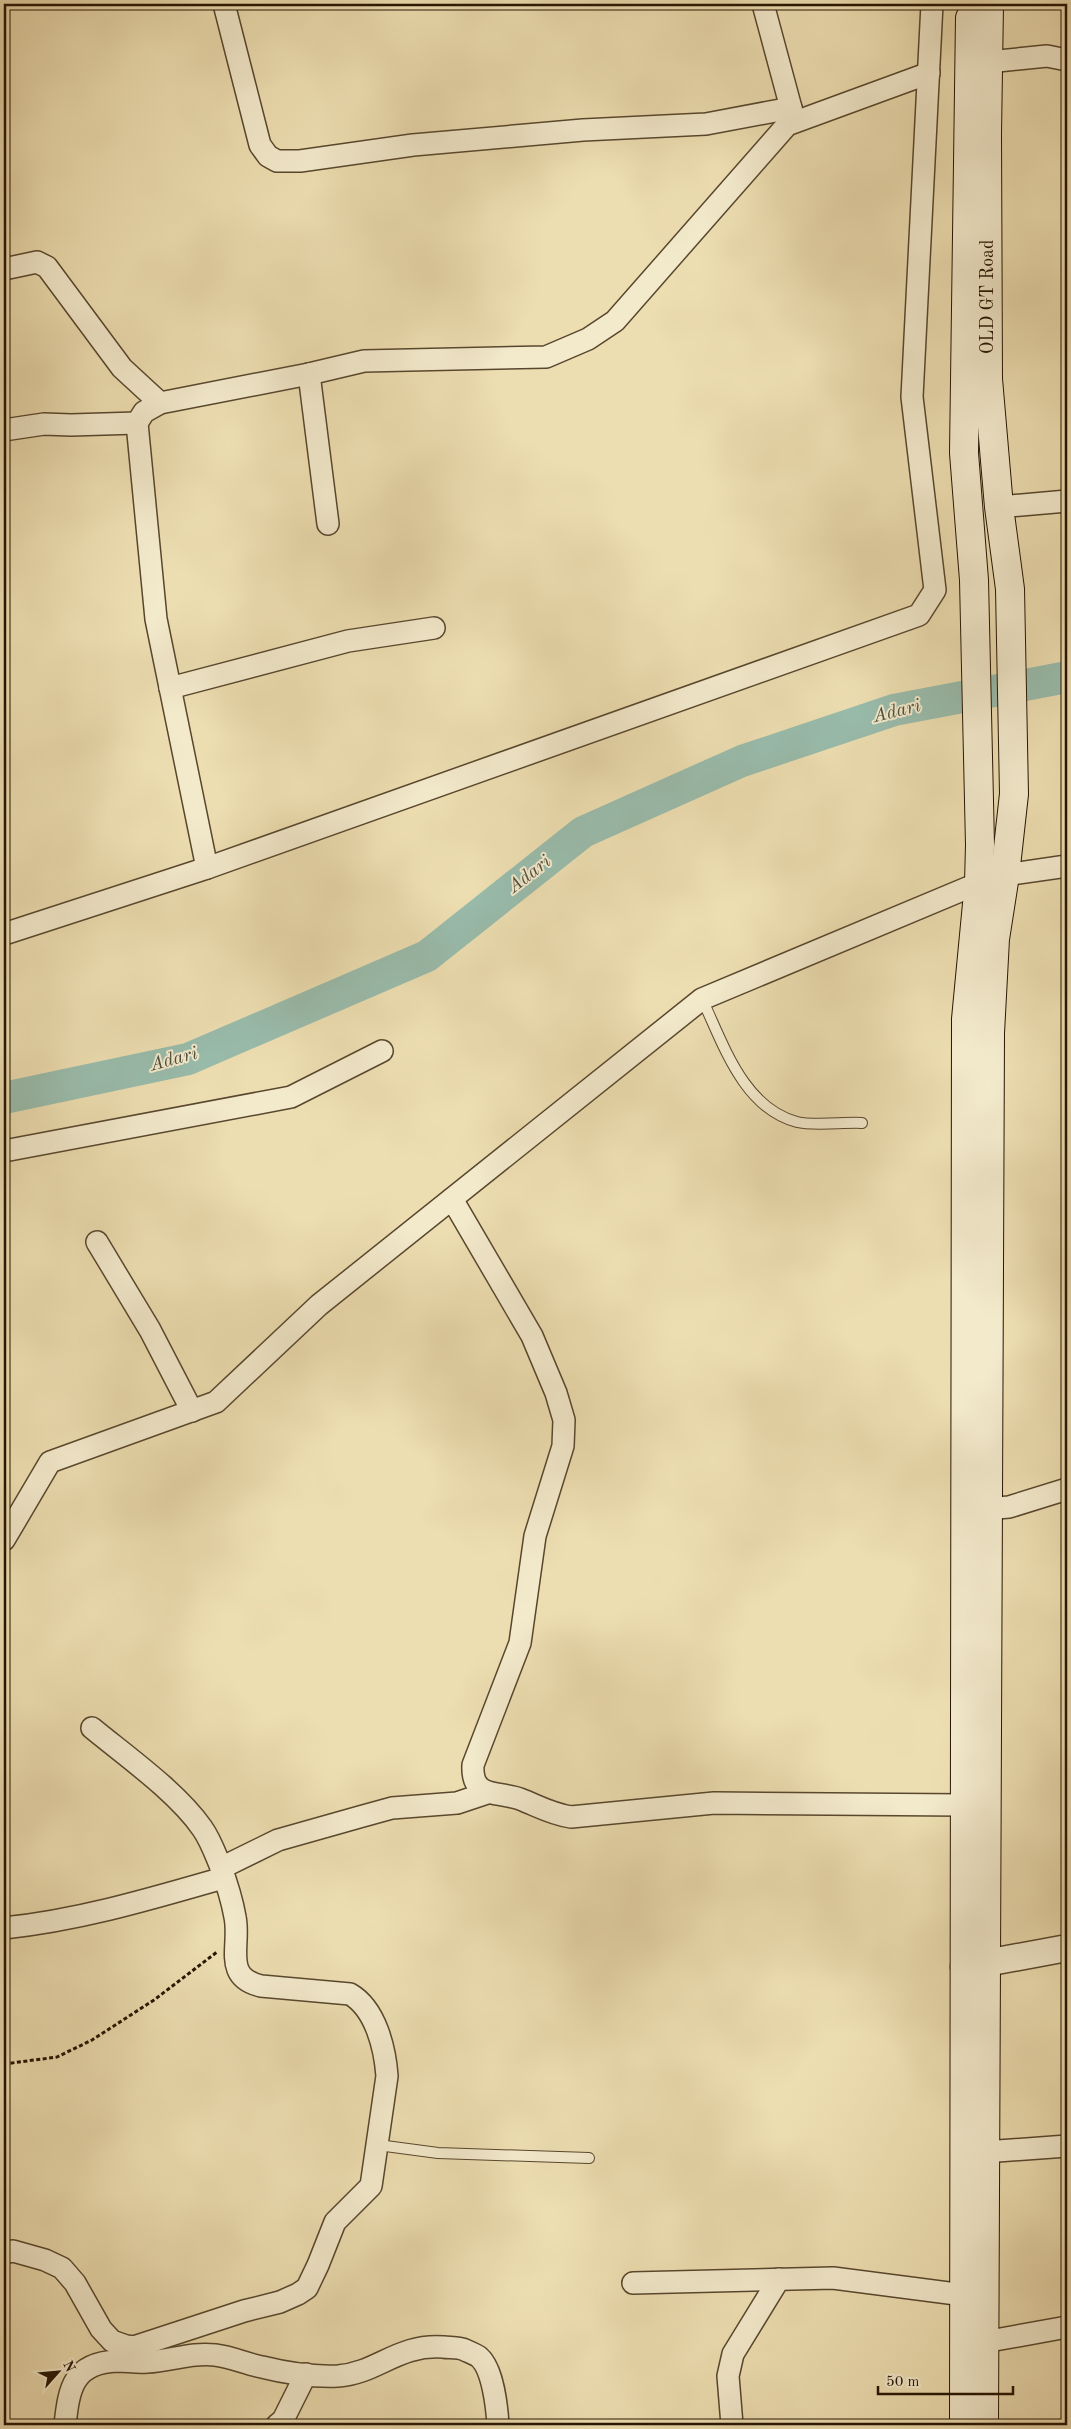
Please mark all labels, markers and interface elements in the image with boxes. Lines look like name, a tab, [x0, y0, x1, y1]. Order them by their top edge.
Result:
street label: OLD GT Road	[979, 240, 997, 354]
water label: Adari	[870, 697, 924, 727]
water label: Adari	[504, 852, 556, 898]
water label: Adari	[147, 1044, 201, 1076]
north arrow	[32, 2346, 82, 2396]
text: N	[60, 2359, 77, 2375]
scale bar	[878, 2364, 1014, 2396]
text: 50 m	[886, 2375, 920, 2390]

